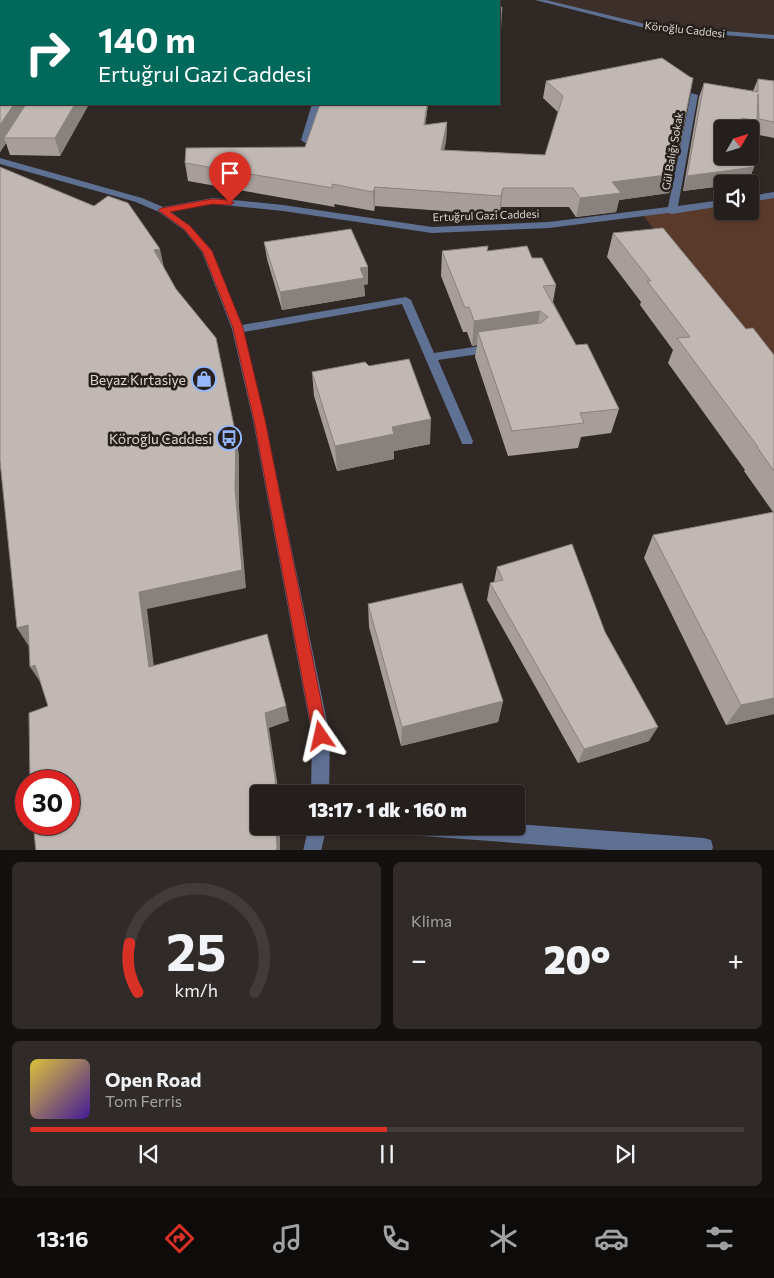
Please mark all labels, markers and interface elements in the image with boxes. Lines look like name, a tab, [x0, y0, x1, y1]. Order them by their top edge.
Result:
text: 140 m	[98, 17, 196, 60]
street label: Köroğlu Caddesi	[644, 18, 726, 40]
icon: right	[15, 20, 80, 85]
text: Ertuğrul Gazi Caddesi	[98, 60, 312, 87]
street label: Gül Balığı Sokak	[659, 111, 685, 191]
north arrow	[714, 120, 759, 165]
map controls	[714, 120, 759, 220]
pin	[209, 152, 251, 203]
icon: arrive	[216, 159, 244, 187]
button: sound	[714, 175, 759, 220]
street label: Ertuğrul Gazi Caddesi	[432, 207, 540, 223]
shop icon: Beyaz Kırtasiye	[191, 366, 217, 392]
place label: Beyaz Kırtasiye	[90, 371, 186, 388]
bus stop icon: Köroğlu Caddesi	[216, 425, 242, 451]
place label: Köroğlu Caddesi	[109, 430, 212, 447]
position arrow	[294, 709, 346, 761]
speed limit sign: 30	[15, 770, 80, 835]
text: 13:17 · 1 dk · 160 m	[308, 798, 467, 821]
text: Klima	[411, 911, 452, 930]
text: 25	[167, 918, 226, 982]
text: 20°	[544, 935, 611, 982]
text: −	[411, 942, 427, 976]
text: +	[728, 942, 744, 976]
text: km/h	[175, 979, 218, 1001]
text: Open Road	[105, 1068, 201, 1091]
text: Tom Ferris	[105, 1091, 182, 1110]
icon: previous	[135, 1140, 163, 1168]
icon: pause	[373, 1140, 401, 1168]
icon: next	[611, 1140, 639, 1168]
icon: directions	[162, 1221, 197, 1256]
icon: music	[270, 1221, 305, 1256]
icon: phone	[378, 1221, 413, 1256]
icon: climate	[486, 1221, 521, 1256]
icon: car	[594, 1221, 629, 1256]
icon: filters	[702, 1221, 737, 1256]
text: 13:16	[37, 1225, 89, 1252]

